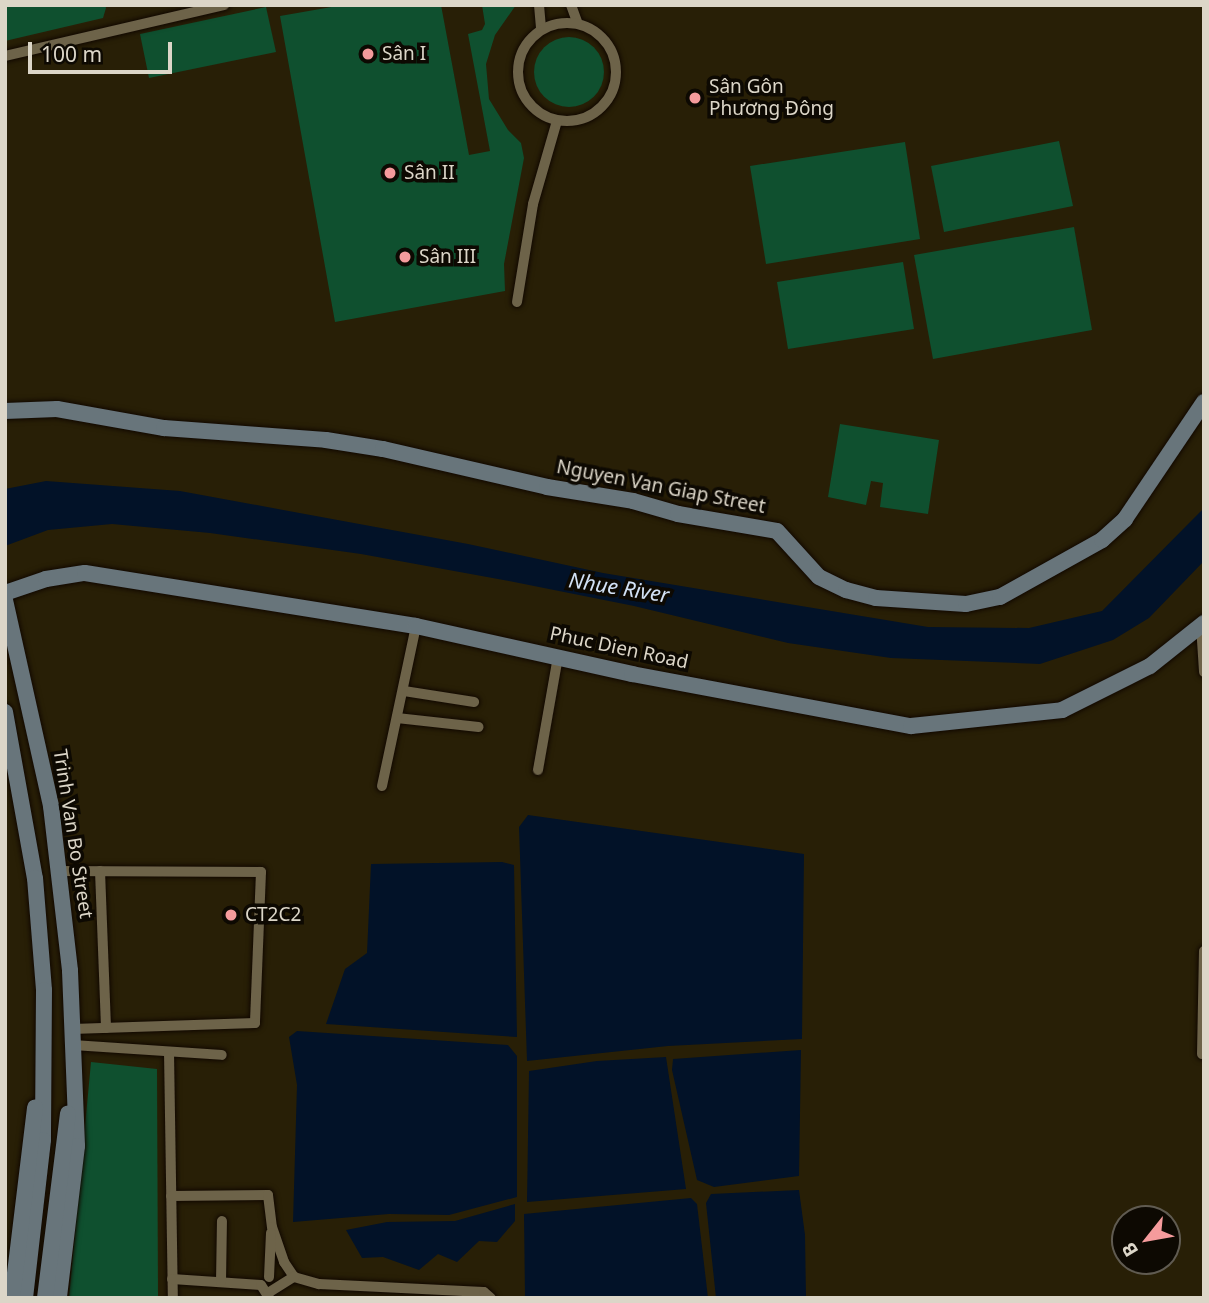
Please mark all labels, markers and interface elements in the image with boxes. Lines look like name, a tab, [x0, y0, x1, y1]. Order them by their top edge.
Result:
scale bar	[32, 28, 175, 72]
text: 100 m	[41, 40, 102, 68]
place label: Sân I	[382, 43, 426, 65]
marker: Sân I	[360, 46, 376, 62]
place label: Sân Gôn Phương Đông	[709, 76, 834, 120]
marker: Sân Gôn Phương Đông	[687, 90, 703, 106]
place label: Sân II	[404, 162, 455, 184]
marker: Sân II	[382, 165, 398, 181]
place label: Sân III	[419, 246, 476, 268]
marker: Sân III	[397, 249, 413, 265]
street label: Nguyen Van Giap Street	[555, 456, 767, 518]
water label: Nhue River	[567, 567, 671, 607]
street label: Phuc Dien Road	[548, 622, 690, 674]
street label: Trinh Van Bo Street	[48, 748, 98, 920]
place label: CT2C2	[245, 904, 301, 926]
marker: CT2C2	[223, 907, 239, 923]
north arrow	[1111, 1205, 1181, 1275]
text: B	[1115, 1238, 1144, 1262]

